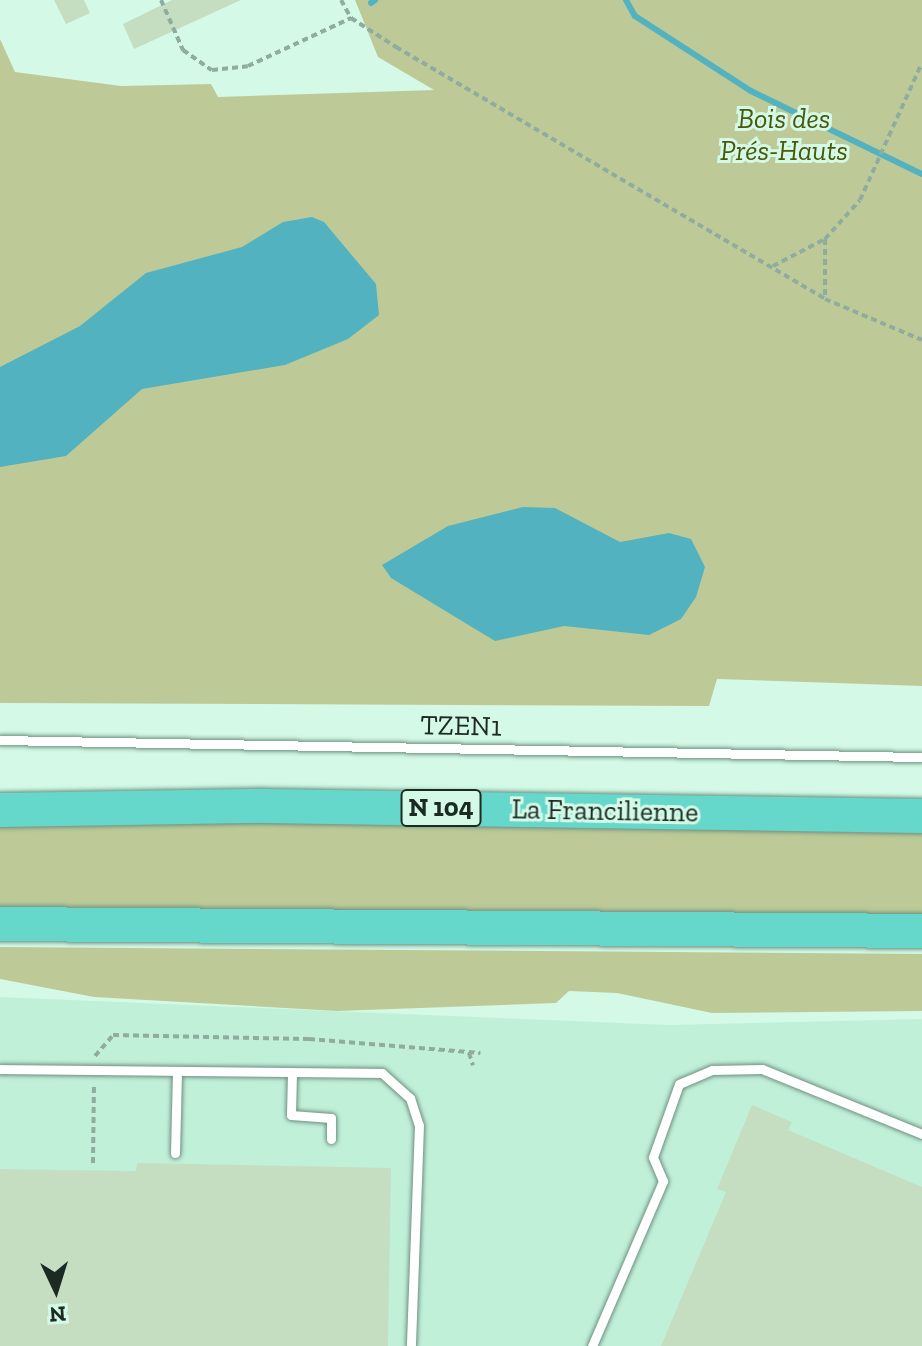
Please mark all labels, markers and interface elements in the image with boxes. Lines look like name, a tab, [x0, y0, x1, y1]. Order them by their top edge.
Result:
park label: Bois des Prés-Hauts	[720, 102, 848, 168]
street label: TZEN1	[420, 708, 502, 744]
road number: N 104	[399, 786, 483, 830]
street label: La Francilienne	[511, 793, 699, 829]
north arrow	[16, 1250, 96, 1330]
text: N	[48, 1300, 67, 1328]

